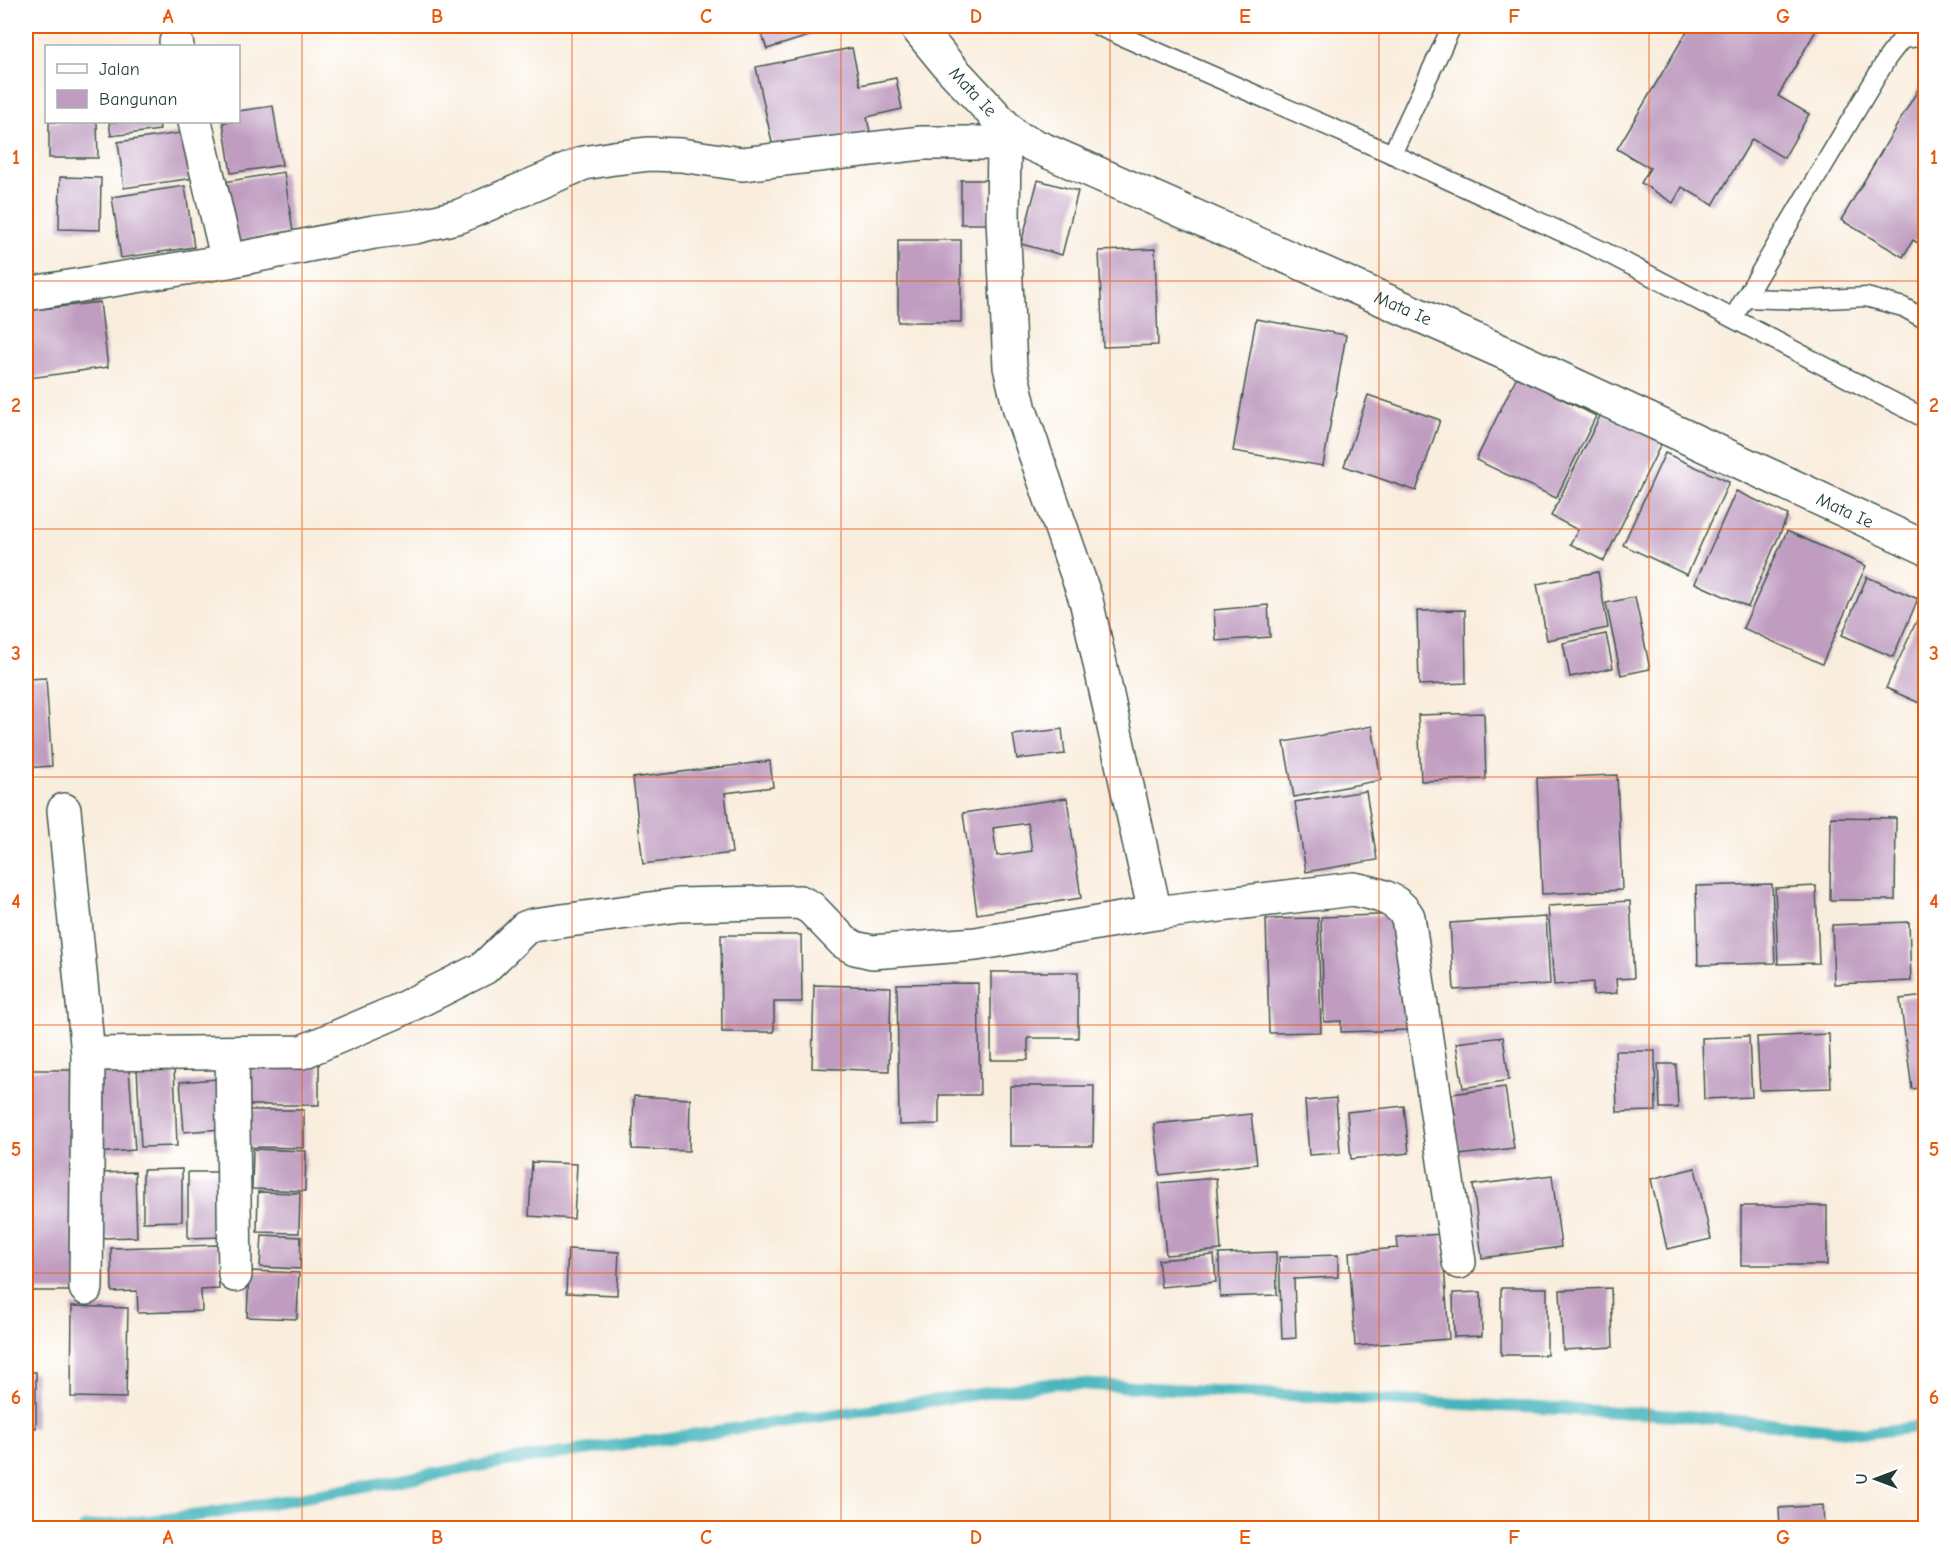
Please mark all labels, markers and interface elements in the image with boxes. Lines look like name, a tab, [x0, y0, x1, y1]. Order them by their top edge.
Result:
text: A	[162, 5, 174, 28]
text: B	[431, 5, 443, 28]
text: C	[700, 5, 712, 28]
text: D	[970, 5, 982, 28]
text: E	[1239, 5, 1251, 28]
text: F	[1508, 5, 1520, 28]
text: G	[1776, 5, 1790, 28]
legend	[45, 45, 240, 123]
text: Jalan	[99, 59, 140, 80]
street label: Mata Ie	[945, 62, 1001, 121]
text: Bangunan	[99, 89, 177, 110]
text: 1	[12, 146, 20, 169]
text: 1	[1930, 146, 1938, 169]
street label: Mata Ie	[1371, 286, 1435, 330]
text: 2	[11, 394, 21, 417]
text: 2	[1929, 394, 1939, 417]
street label: Mata Ie	[1813, 488, 1877, 533]
text: 3	[11, 642, 21, 665]
text: 3	[1929, 642, 1939, 665]
text: 4	[11, 890, 21, 913]
text: 4	[1929, 890, 1939, 913]
text: 5	[11, 1138, 21, 1161]
text: 5	[1929, 1138, 1939, 1161]
text: 6	[11, 1386, 21, 1409]
text: 6	[1929, 1386, 1939, 1409]
north arrow	[1846, 1449, 1906, 1509]
text: U	[1853, 1474, 1871, 1484]
text: A	[162, 1526, 174, 1549]
text: B	[431, 1526, 443, 1549]
text: C	[700, 1526, 712, 1549]
text: D	[970, 1526, 982, 1549]
text: E	[1239, 1526, 1251, 1549]
text: F	[1508, 1526, 1520, 1549]
text: G	[1776, 1526, 1790, 1549]

